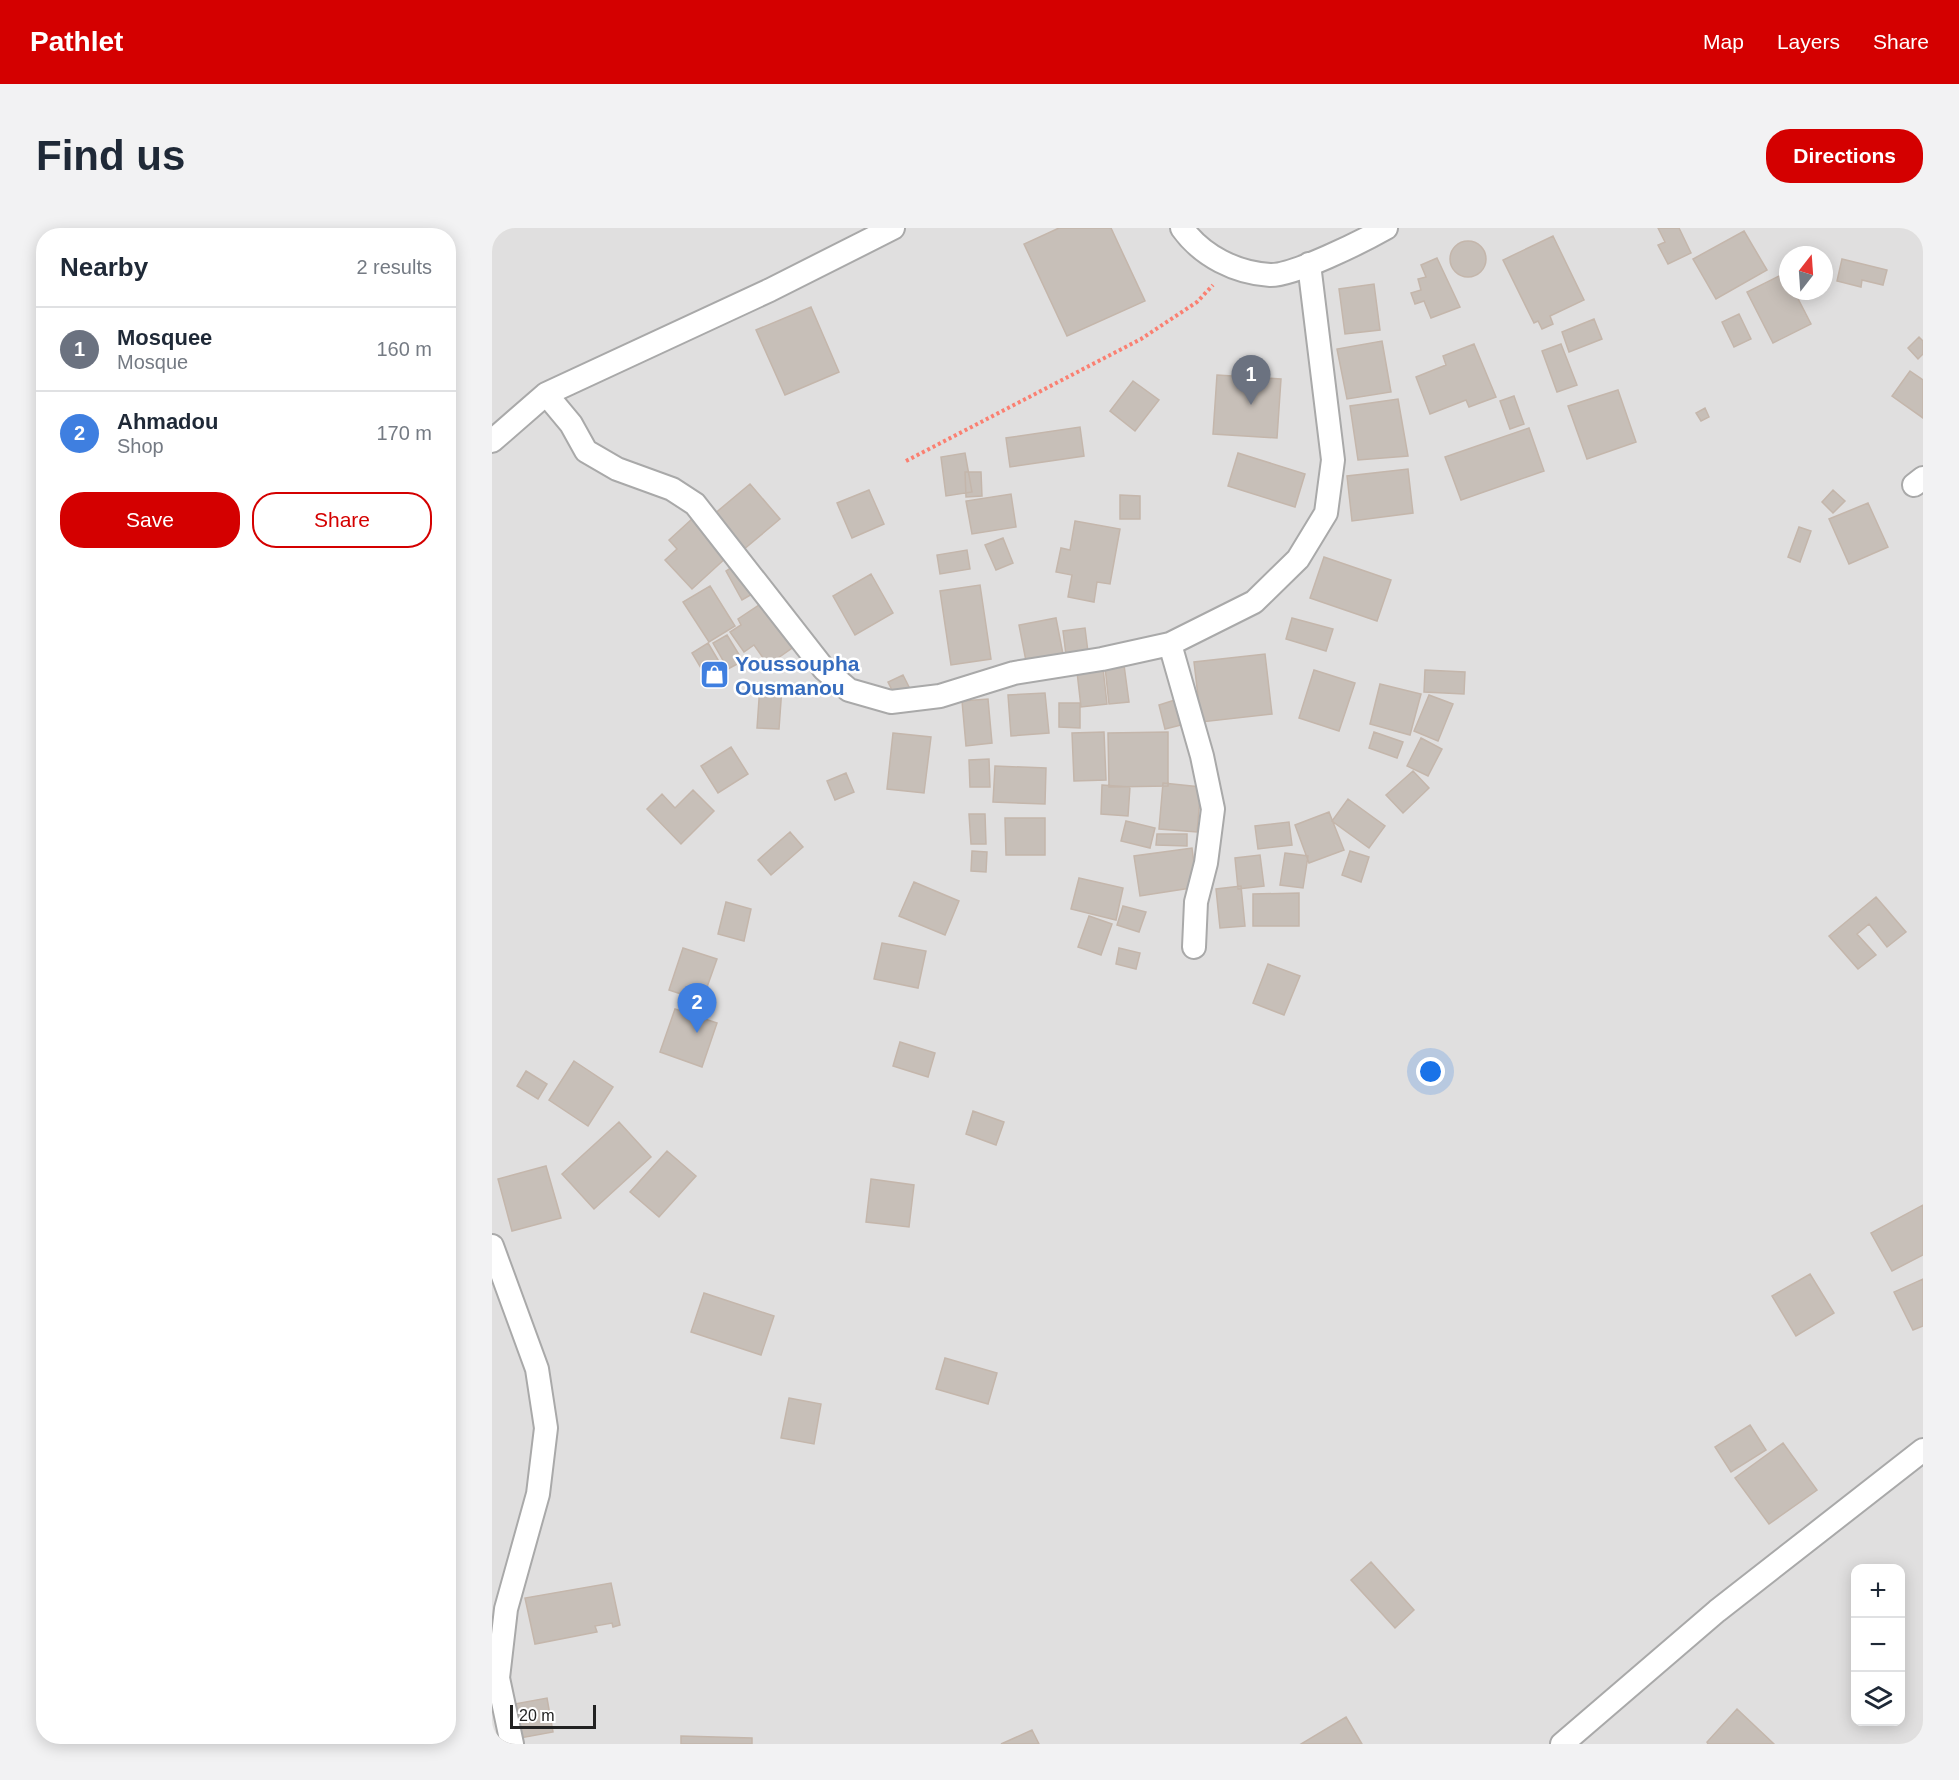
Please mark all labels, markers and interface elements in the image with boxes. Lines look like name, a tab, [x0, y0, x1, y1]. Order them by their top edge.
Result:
text: Pathlet	[30, 26, 123, 57]
text: Map	[1703, 30, 1744, 53]
text: Layers	[1777, 30, 1840, 53]
text: Share	[1873, 30, 1929, 53]
button: Directions	[1766, 129, 1923, 183]
text: Find us	[36, 132, 185, 179]
north arrow	[1779, 246, 1833, 300]
text: Nearby	[60, 252, 148, 282]
text: 2 results	[356, 256, 432, 278]
text: Mosquee	[117, 325, 212, 350]
text: 1	[74, 338, 85, 360]
text: 160 m	[376, 338, 432, 360]
text: Mosque	[117, 351, 188, 373]
pin: 1	[1232, 356, 1270, 405]
text: Ahmadou	[117, 409, 218, 434]
text: 2	[74, 422, 85, 444]
text: 170 m	[376, 422, 432, 444]
text: Shop	[117, 435, 164, 457]
button: Save	[60, 492, 240, 548]
button: Share	[252, 492, 432, 548]
place label: Youssoupha Ousmanou	[735, 652, 860, 699]
shop icon: Youssoupha Ousmanou	[698, 659, 730, 691]
pin: 2	[678, 984, 716, 1033]
your location	[1416, 1057, 1445, 1086]
map controls	[1851, 1564, 1905, 1726]
button: +	[1851, 1564, 1905, 1618]
button: −	[1851, 1618, 1905, 1672]
button: layers	[1851, 1672, 1905, 1726]
scale bar	[510, 1702, 596, 1730]
text: 20 m	[519, 1707, 555, 1724]

